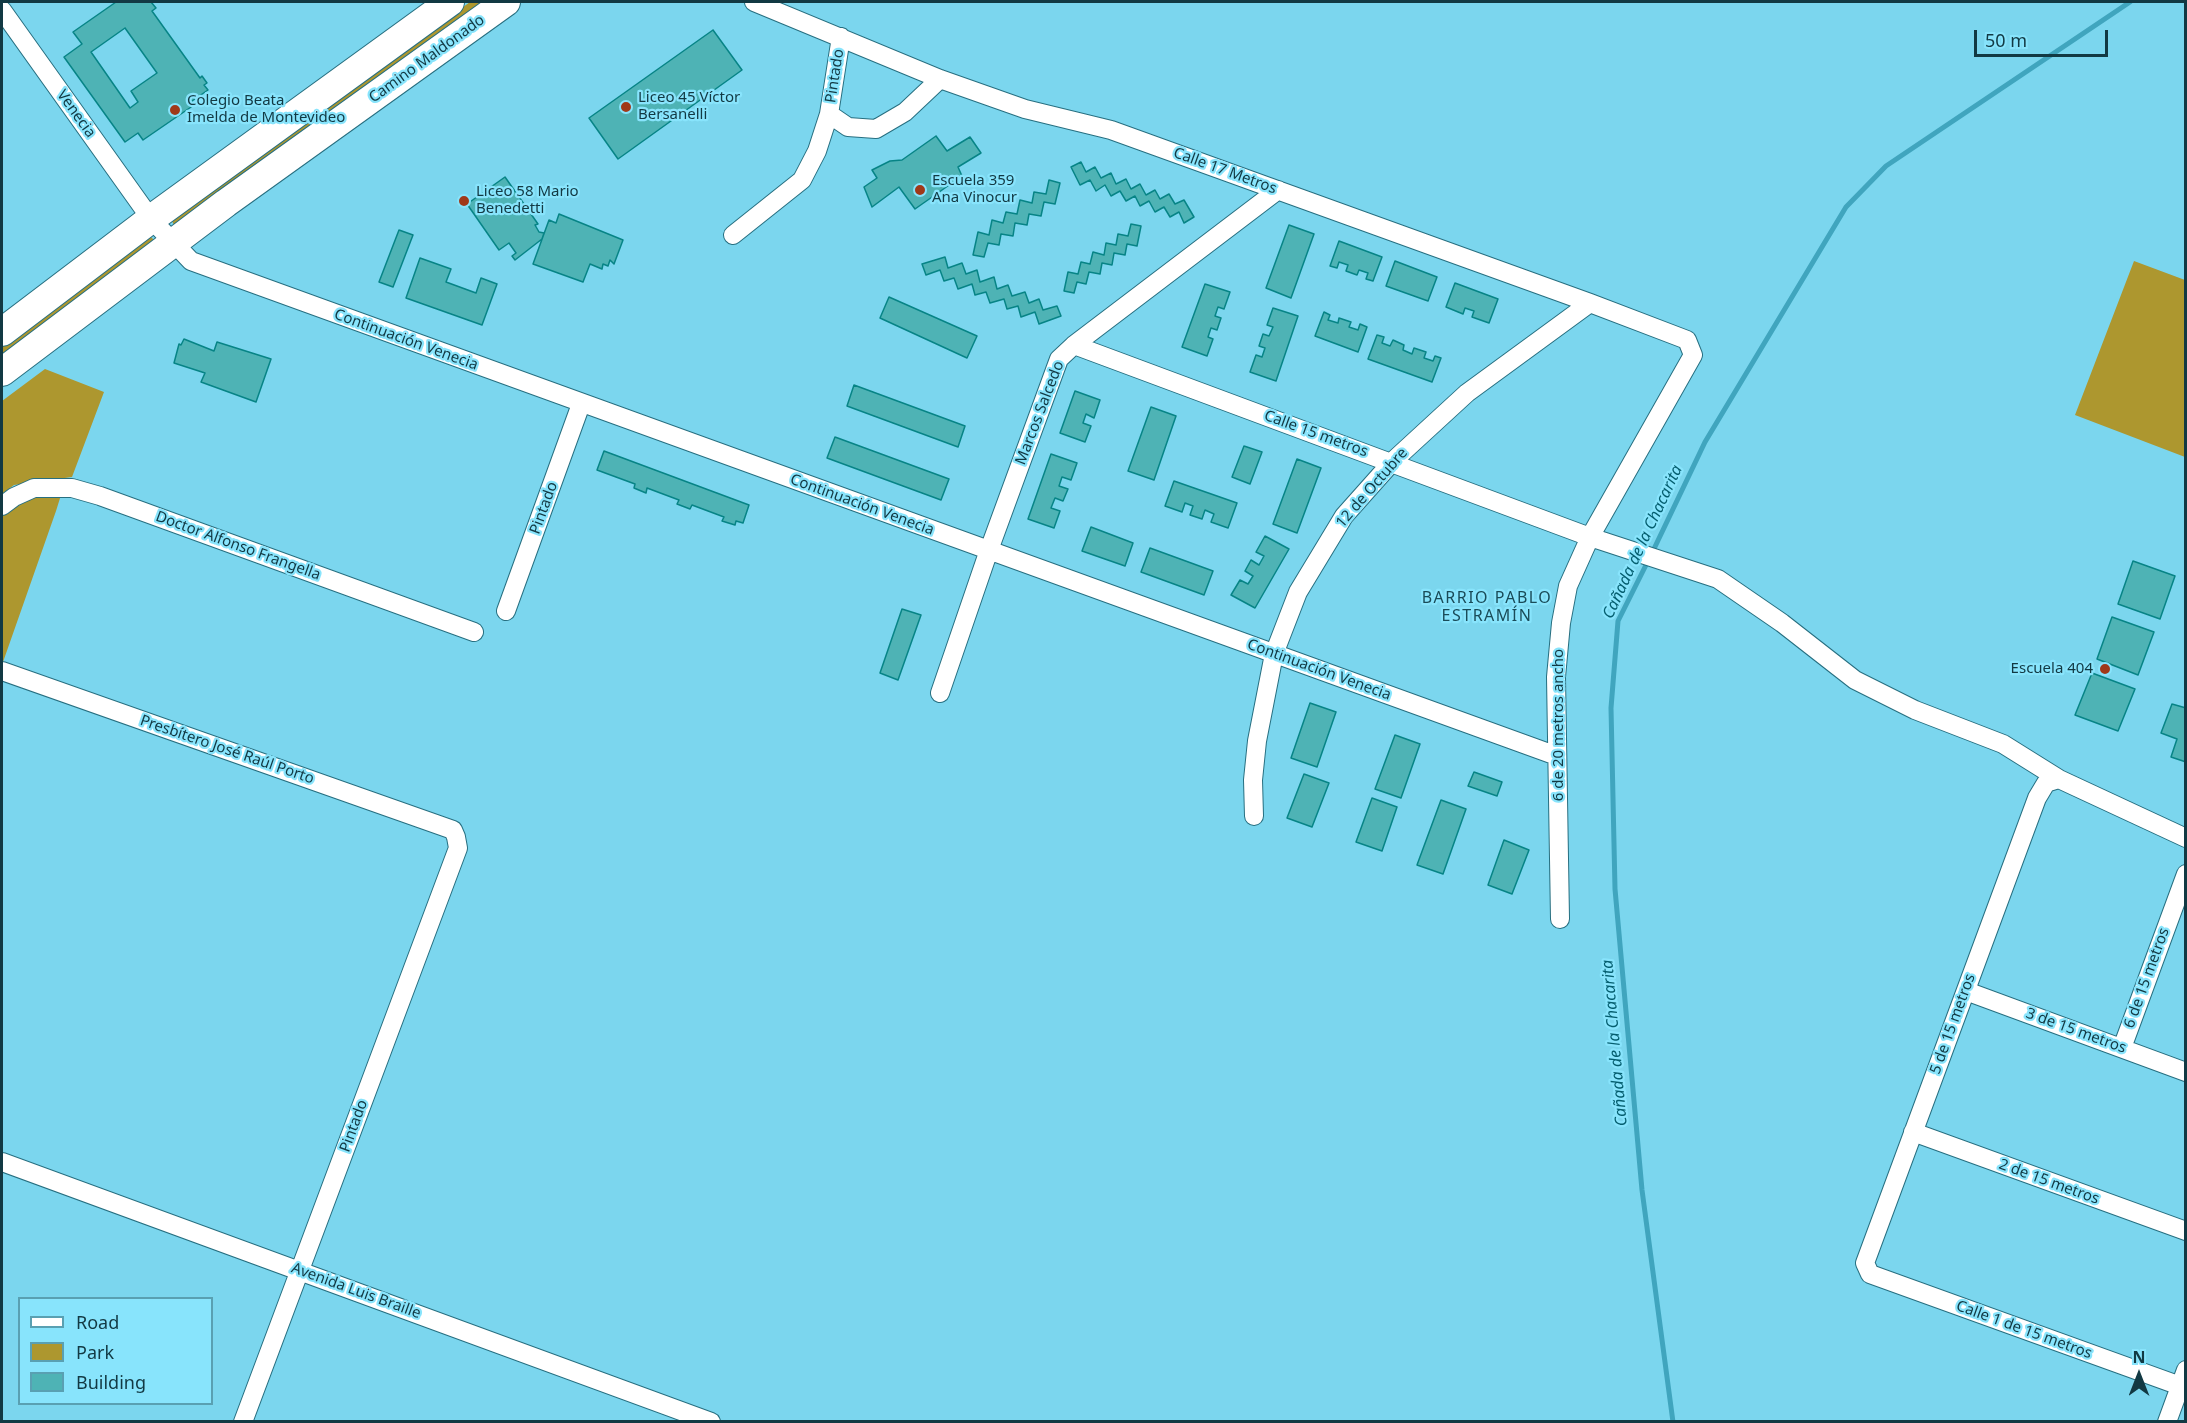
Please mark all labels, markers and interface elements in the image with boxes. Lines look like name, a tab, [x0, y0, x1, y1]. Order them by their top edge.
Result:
street label: Camino Maldonado	[366, 11, 488, 107]
scale bar	[1977, 18, 2110, 56]
text: 50 m	[1985, 28, 2027, 52]
street label: Pintado	[822, 48, 848, 104]
street label: Venecia	[53, 87, 99, 141]
place label: Liceo 45 Víctor Bersanelli	[638, 89, 740, 124]
place label: Colegio Beata Imelda de Montevideo	[187, 92, 345, 127]
marker: Liceo 45 Víctor Bersanelli	[619, 100, 633, 114]
marker: Colegio Beata Imelda de Montevideo	[168, 103, 182, 117]
street label: Calle 17 Metros	[1171, 144, 1279, 198]
place label: Escuela 359 Ana Vinocur	[932, 172, 1017, 207]
place label: Liceo 58 Mario Benedetti	[476, 183, 579, 218]
marker: Escuela 359 Ana Vinocur	[913, 183, 927, 197]
marker: Liceo 58 Mario Benedetti	[457, 194, 471, 208]
street label: Continuación Venecia	[332, 306, 480, 374]
street label: Marcos Salcedo	[1012, 359, 1068, 467]
street label: Calle 15 metros	[1262, 407, 1370, 461]
street label: 12 de Octubre	[1332, 444, 1412, 532]
water label: Cañada de la Chacarita	[1599, 462, 1687, 622]
street label: Continuación Venecia	[788, 471, 936, 539]
street label: Pintado	[526, 479, 562, 537]
street label: Doctor Alfonso Frangella	[153, 508, 323, 584]
district label: BARRIO PABLO ESTRAMÍN	[1422, 588, 1552, 626]
street label: Continuación Venecia	[1245, 636, 1393, 704]
street label: 6 de 20 metros ancho	[1550, 649, 1568, 801]
place label: Escuela 404	[2011, 660, 2093, 678]
marker: Escuela 404	[2098, 662, 2112, 676]
street label: Presbítero José Raúl Porto	[138, 712, 316, 788]
street label: 6 de 15 metros	[2121, 926, 2173, 1030]
water label: Cañada de la Chacarita	[1598, 959, 1632, 1127]
street label: 5 de 15 metros	[1927, 972, 1979, 1076]
street label: 3 de 15 metros	[2024, 1005, 2128, 1057]
street label: Pintado	[336, 1097, 372, 1155]
street label: 2 de 15 metros	[1997, 1156, 2101, 1208]
street label: Avenida Luis Braille	[289, 1259, 423, 1323]
legend	[18, 1297, 213, 1405]
street label: Calle 1 de 15 metros	[1954, 1297, 2094, 1363]
text: Road	[76, 1310, 119, 1334]
text: Park	[76, 1340, 114, 1364]
north arrow	[2109, 1345, 2169, 1405]
text: N	[2132, 1346, 2146, 1368]
text: Building	[76, 1370, 146, 1394]

